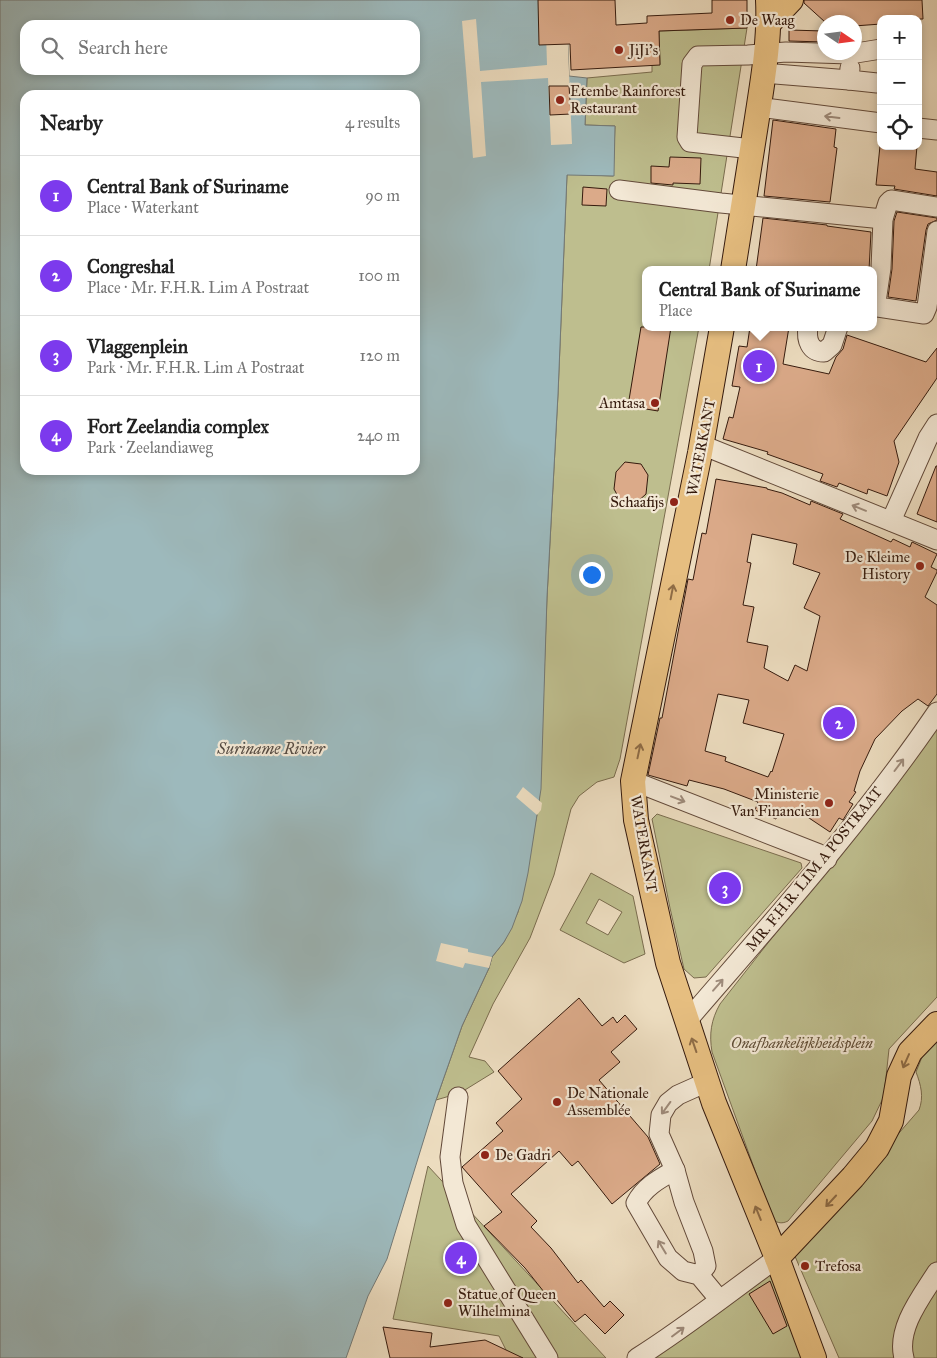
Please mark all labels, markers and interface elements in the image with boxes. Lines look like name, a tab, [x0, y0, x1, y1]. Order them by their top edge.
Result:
place label: De Waag	[740, 11, 796, 29]
marker: De Waag	[724, 14, 736, 26]
north arrow	[817, 15, 862, 60]
map controls	[877, 15, 922, 150]
button: +	[877, 15, 922, 60]
search box	[20, 20, 420, 75]
icon: search	[38, 34, 66, 62]
text: Search here	[78, 36, 168, 59]
place label: JiJi's	[627, 41, 658, 60]
marker: JiJi's	[613, 44, 625, 56]
button: −	[877, 60, 922, 105]
place label: Etembe Rainforest Restaurant	[570, 82, 687, 117]
marker: Etembe Rainforest Restaurant	[554, 94, 566, 106]
button: locate	[877, 105, 922, 150]
text: Nearby	[40, 110, 103, 136]
one-way arrow	[825, 112, 841, 122]
text: 4 results	[345, 113, 400, 132]
text: Central Bank of Suriname	[87, 175, 289, 198]
text: 1	[53, 186, 59, 205]
text: 90 m	[365, 186, 400, 205]
text: Place · Waterkant	[87, 198, 199, 217]
text: Congreshal	[87, 255, 174, 278]
text: 2	[52, 266, 60, 285]
text: 100 m	[358, 266, 400, 285]
popup	[642, 266, 877, 331]
text: Place · Mr. F.H.R. Lim A Postraat	[87, 278, 309, 297]
text: Central Bank of Suriname	[659, 278, 860, 301]
text: Place	[659, 301, 692, 320]
text: Vlaggenplein	[87, 335, 188, 358]
text: 3	[53, 346, 59, 365]
text: 120 m	[360, 346, 400, 365]
pin: 1	[743, 347, 775, 385]
text: Park · Mr. F.H.R. Lim A Postraat	[87, 358, 305, 377]
place label: Amtasa	[598, 394, 646, 412]
marker: Amtasa	[649, 397, 661, 409]
street label: WATERKANT	[683, 397, 719, 497]
text: Fort Zeelandia complex	[87, 415, 269, 438]
text: 4	[52, 426, 60, 445]
text: 240 m	[357, 426, 400, 445]
text: Park · Zeelandiaweg	[87, 438, 213, 457]
place label: Schaafijs	[610, 493, 664, 511]
marker: Schaafijs	[668, 496, 680, 508]
one-way arrow	[852, 503, 867, 513]
place label: De Kleime History	[845, 548, 911, 583]
marker: De Kleime History	[914, 560, 926, 572]
your location	[579, 562, 605, 588]
one-way arrow	[668, 584, 678, 600]
pin: 2	[823, 704, 855, 742]
water label: Suriname Rivier	[216, 739, 326, 758]
one-way arrow	[635, 743, 645, 759]
one-way arrow	[894, 758, 904, 772]
street label: MR. F.H.R. LIM A POSTRAAT	[742, 783, 886, 955]
place label: Ministerie Van Financien	[730, 785, 819, 820]
street label: WATERKANT	[627, 794, 661, 894]
one-way arrow	[671, 795, 686, 804]
marker: Ministerie Van Financien	[823, 797, 835, 809]
pin: 3	[709, 869, 741, 907]
one-way arrow	[712, 978, 724, 991]
park label: Onafhankelijkheidsplein	[731, 1034, 873, 1053]
one-way arrow	[689, 1038, 698, 1053]
one-way arrow	[900, 1053, 910, 1068]
place label: De Nationale Assemblée	[566, 1084, 649, 1119]
marker: De Nationale Assemblée	[551, 1096, 563, 1108]
one-way arrow	[661, 1101, 672, 1114]
place label: De Gadri	[495, 1146, 551, 1164]
marker: De Gadri	[479, 1149, 491, 1161]
one-way arrow	[825, 1195, 837, 1207]
one-way arrow	[753, 1206, 763, 1221]
pin: 4	[445, 1239, 477, 1277]
one-way arrow	[656, 1241, 666, 1255]
place label: Trefosa	[815, 1257, 862, 1275]
marker: Trefosa	[799, 1260, 811, 1272]
place label: Statue of Queen Wilhelmina	[458, 1285, 556, 1320]
marker: Statue of Queen Wilhelmina	[442, 1297, 454, 1309]
one-way arrow	[671, 1326, 684, 1337]

